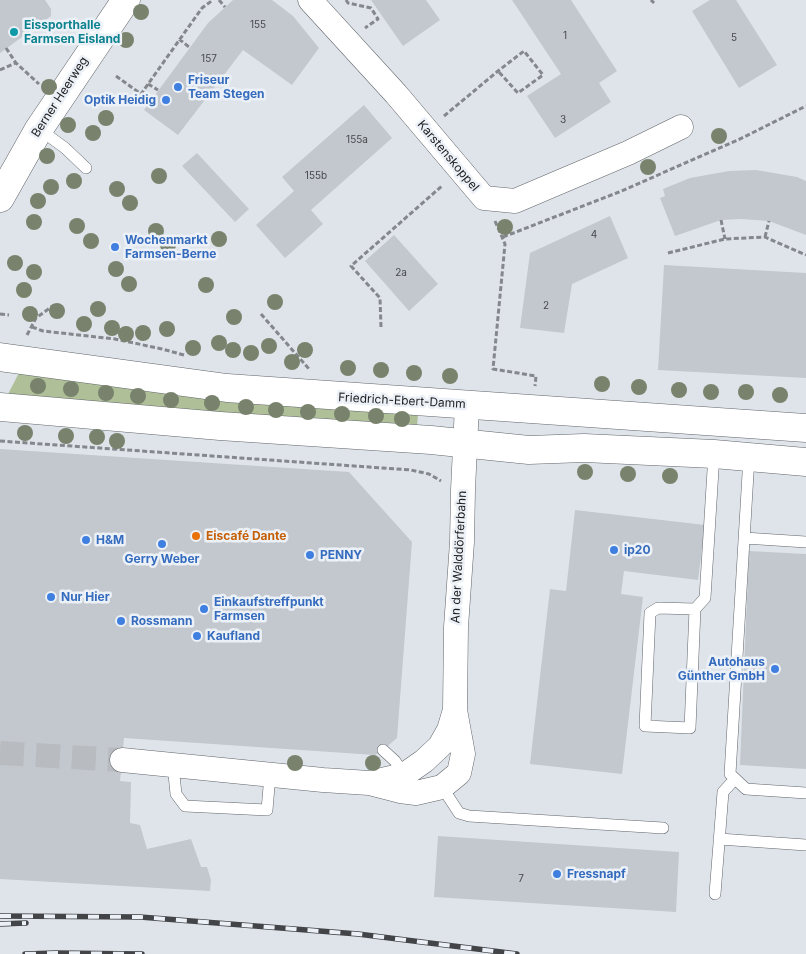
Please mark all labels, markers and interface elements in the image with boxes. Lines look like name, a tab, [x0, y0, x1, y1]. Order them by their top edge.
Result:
place label: Eissporthalle Farmsen Eisland	[24, 18, 120, 46]
house number: 155	[250, 19, 266, 31]
marker: Eissporthalle Farmsen Eisland	[8, 26, 20, 38]
house number: 1	[563, 30, 567, 42]
house number: 5	[731, 32, 737, 44]
house number: 157	[201, 53, 217, 65]
street label: Berner Heerweg	[29, 54, 91, 140]
place label: Friseur Team Stegen	[188, 73, 265, 101]
marker: Friseur Team Stegen	[172, 81, 184, 93]
place label: Optik Heidig	[84, 93, 156, 107]
marker: Optik Heidig	[160, 94, 172, 106]
house number: 3	[560, 114, 566, 126]
street label: Karstenskoppel	[414, 118, 482, 194]
house number: 155a	[346, 134, 368, 146]
house number: 155b	[305, 170, 327, 182]
house number: 4	[591, 229, 597, 241]
place label: Wochenmarkt Farmsen-Berne	[125, 233, 216, 261]
marker: Wochenmarkt Farmsen-Berne	[109, 241, 121, 253]
house number: 2a	[395, 267, 407, 279]
house number: 2	[543, 300, 549, 312]
street label: Friedrich-Ebert-Damm	[338, 390, 466, 412]
street label: An der Walddörferbahn	[448, 490, 470, 624]
place label: Eiscafé Dante	[206, 529, 286, 543]
marker: Eiscafé Dante	[190, 530, 202, 542]
place label: H&M	[96, 533, 124, 547]
marker: H&M	[80, 534, 92, 546]
marker: Gerry Weber	[156, 538, 168, 550]
place label: ip20	[624, 543, 650, 557]
marker: ip20	[608, 544, 620, 556]
place label: PENNY	[320, 548, 362, 562]
marker: PENNY	[304, 549, 316, 561]
place label: Gerry Weber	[125, 552, 199, 566]
place label: Nur Hier	[61, 590, 110, 604]
marker: Nur Hier	[45, 591, 57, 603]
place label: Einkaufstreffpunkt Farmsen	[214, 595, 324, 623]
marker: Einkaufstreffpunkt Farmsen	[198, 603, 210, 615]
place label: Rossmann	[131, 614, 192, 628]
marker: Rossmann	[115, 615, 127, 627]
place label: Kaufland	[207, 629, 260, 643]
marker: Kaufland	[191, 630, 203, 642]
place label: Autohaus Günther GmbH	[678, 655, 765, 683]
marker: Autohaus Günther GmbH	[769, 663, 781, 675]
place label: Fressnapf	[567, 867, 626, 881]
marker: Fressnapf	[551, 868, 563, 880]
house number: 7	[518, 873, 524, 885]

